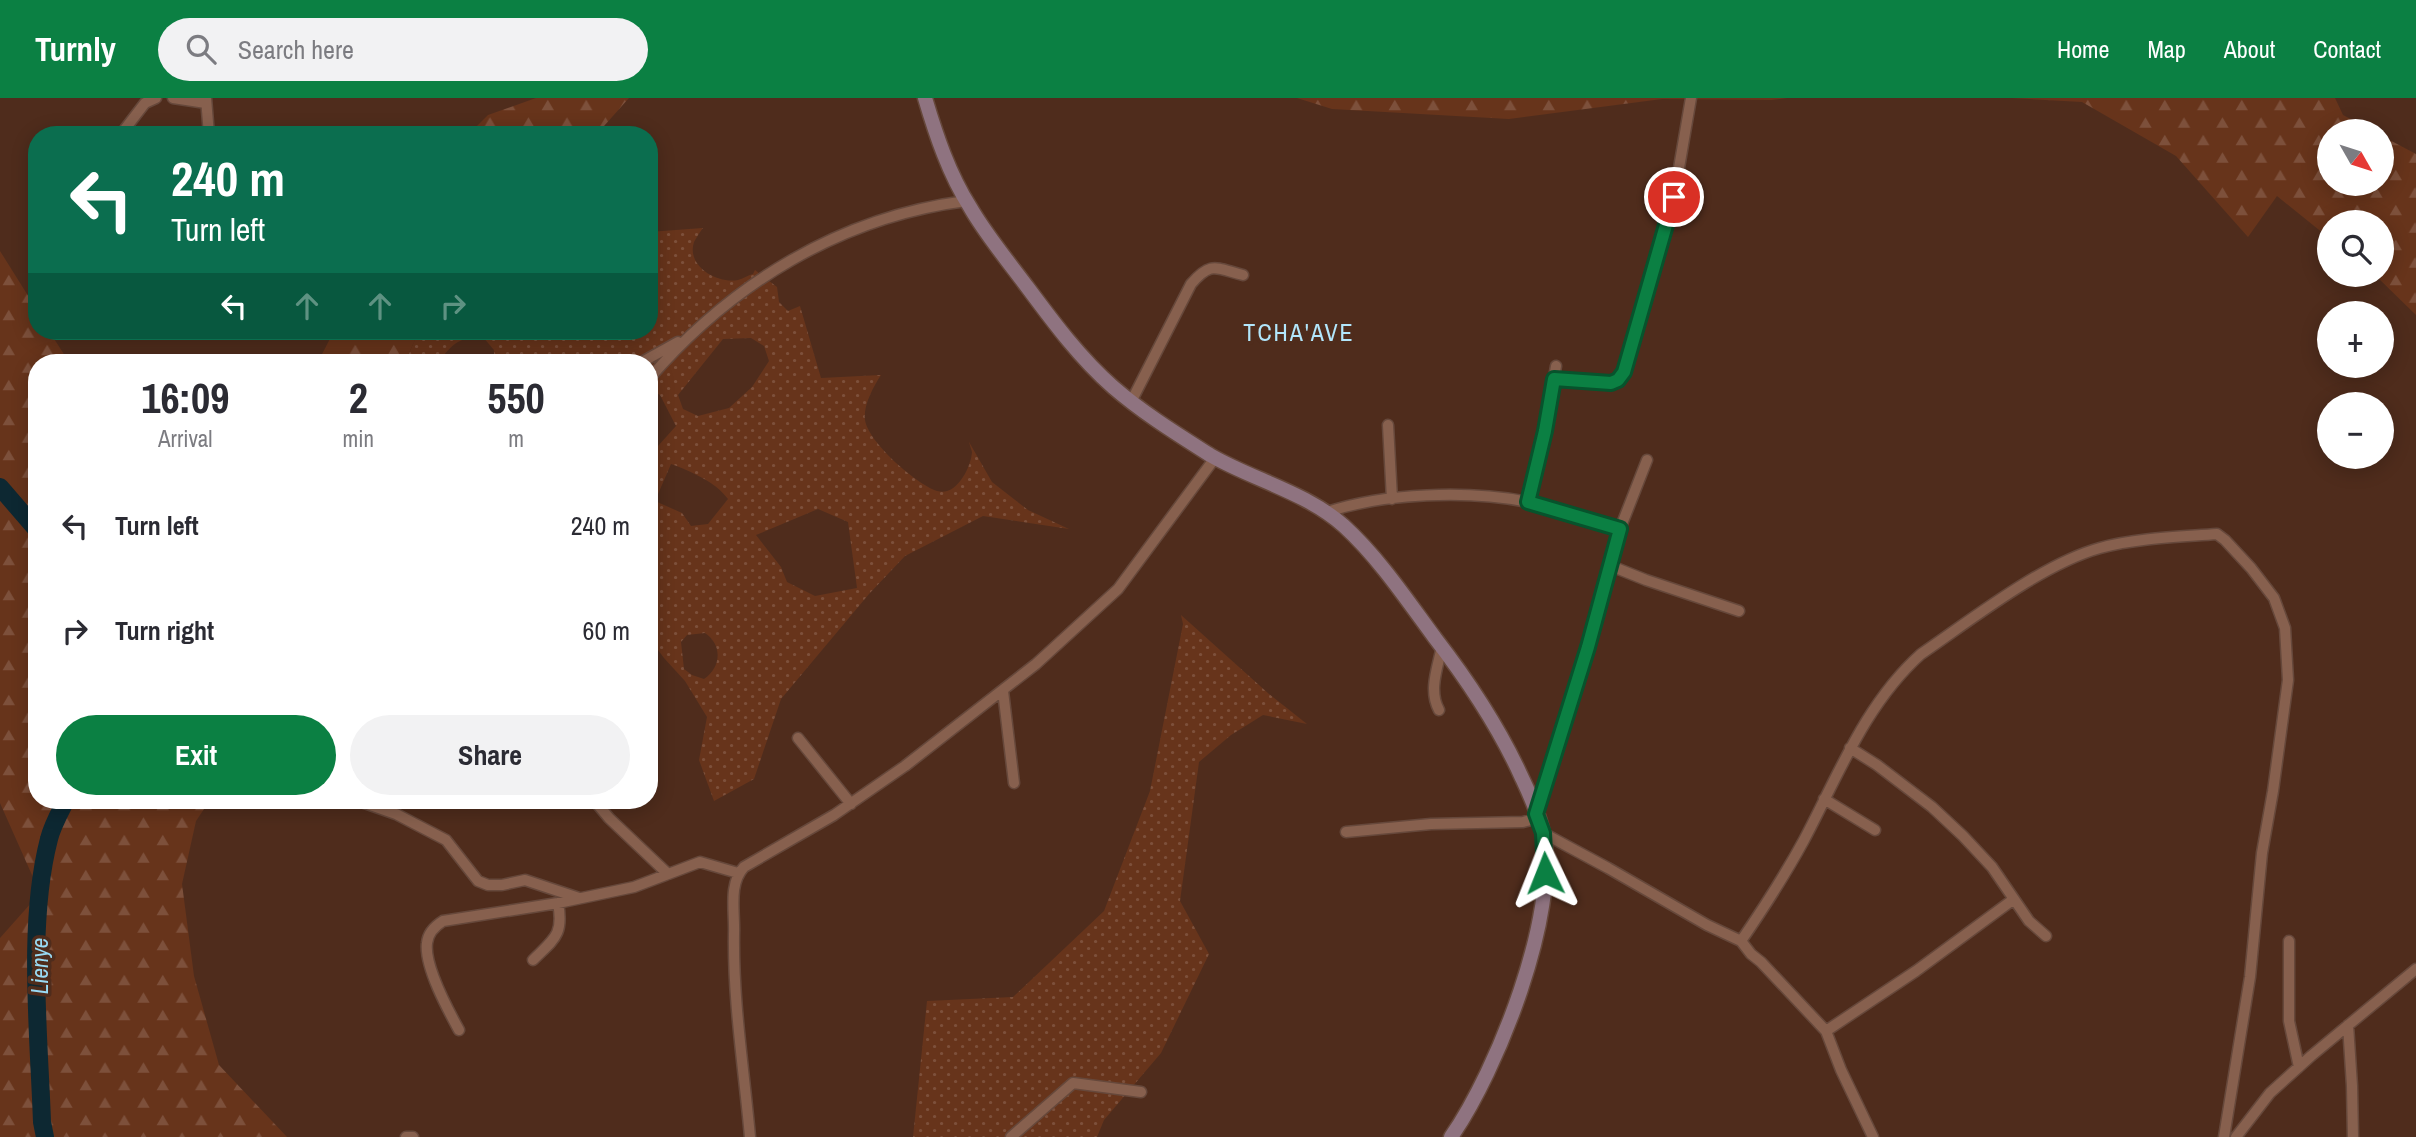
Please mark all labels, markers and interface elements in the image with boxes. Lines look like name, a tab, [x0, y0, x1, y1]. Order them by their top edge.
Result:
search box	[158, 18, 648, 81]
text: Turnly	[35, 27, 116, 71]
icon: search	[182, 30, 220, 68]
text: Search here	[238, 32, 354, 67]
text: Home	[2057, 33, 2109, 65]
text: Map	[2147, 33, 2186, 65]
text: About	[2224, 33, 2275, 65]
text: Contact	[2313, 33, 2381, 65]
north arrow	[2317, 119, 2394, 196]
map controls	[2317, 119, 2394, 469]
text: 240 m	[171, 145, 285, 211]
icon: left	[56, 154, 147, 245]
pin	[1644, 167, 1704, 227]
icon: arrive	[1655, 178, 1693, 216]
text: Turn left	[171, 208, 265, 251]
button: search	[2317, 210, 2394, 287]
icon: left	[215, 287, 253, 325]
icon: ahead	[288, 287, 326, 325]
icon: ahead	[361, 287, 399, 325]
icon: right	[434, 287, 472, 325]
button: +	[2317, 301, 2394, 378]
district label: TCHA'AVE	[1243, 316, 1355, 348]
text: 16:09	[141, 370, 229, 426]
text: 2	[349, 370, 368, 426]
text: 550	[487, 370, 545, 426]
button: −	[2317, 392, 2394, 469]
text: Arrival	[158, 423, 213, 454]
text: min	[343, 423, 374, 454]
text: m	[508, 423, 524, 454]
icon: left	[56, 507, 94, 545]
text: Turn left	[115, 508, 199, 543]
text: 240 m	[571, 508, 630, 543]
icon: right	[56, 612, 94, 650]
text: Turn right	[115, 613, 214, 648]
text: 60 m	[583, 613, 630, 648]
button: Exit	[56, 715, 336, 795]
button: Share	[350, 715, 630, 795]
position arrow	[1508, 836, 1582, 910]
water label: Lienye	[24, 938, 55, 994]

